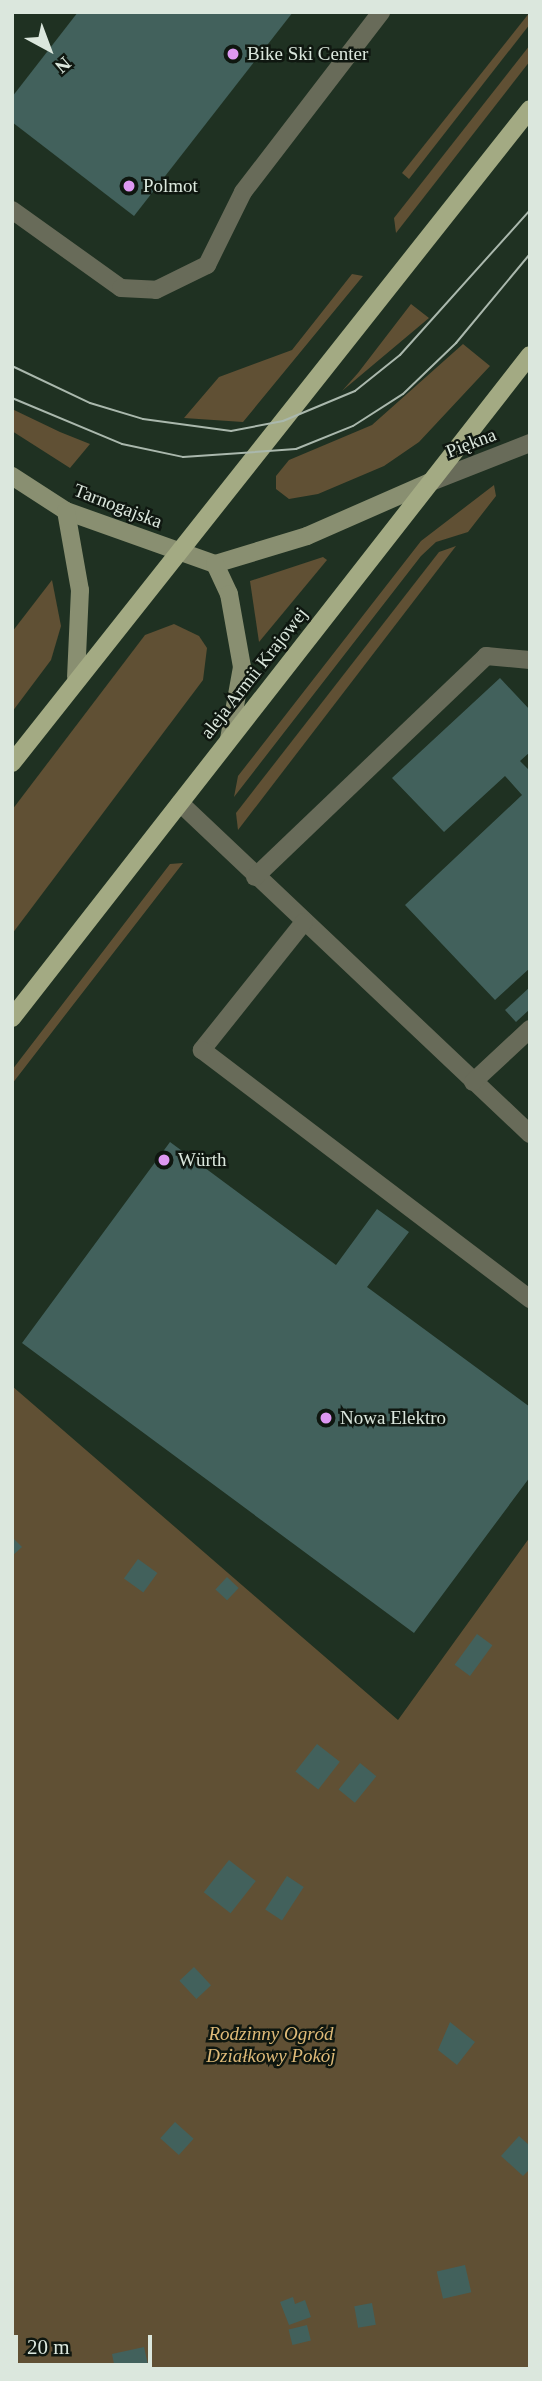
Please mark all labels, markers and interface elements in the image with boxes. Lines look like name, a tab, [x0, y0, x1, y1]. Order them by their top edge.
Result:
north arrow	[14, 14, 84, 84]
place label: Bike Ski Center	[247, 43, 368, 65]
marker: Bike Ski Center	[225, 46, 241, 62]
text: N	[51, 53, 75, 78]
place label: Polmot	[143, 175, 198, 197]
marker: Polmot	[121, 178, 137, 194]
street label: Piękna	[443, 423, 499, 463]
street label: Tarnogajska	[71, 479, 165, 533]
street label: aleja Armii Krajowej	[195, 602, 313, 744]
place label: Würth	[178, 1149, 227, 1171]
marker: Würth	[156, 1152, 172, 1168]
place label: Nowa Elektro	[340, 1407, 446, 1429]
marker: Nowa Elektro	[318, 1410, 334, 1426]
park label: Rodzinny Ogród Działkowy Pokój	[206, 2023, 336, 2067]
scale bar	[18, 2322, 156, 2366]
text: 20 m	[27, 2335, 70, 2359]

